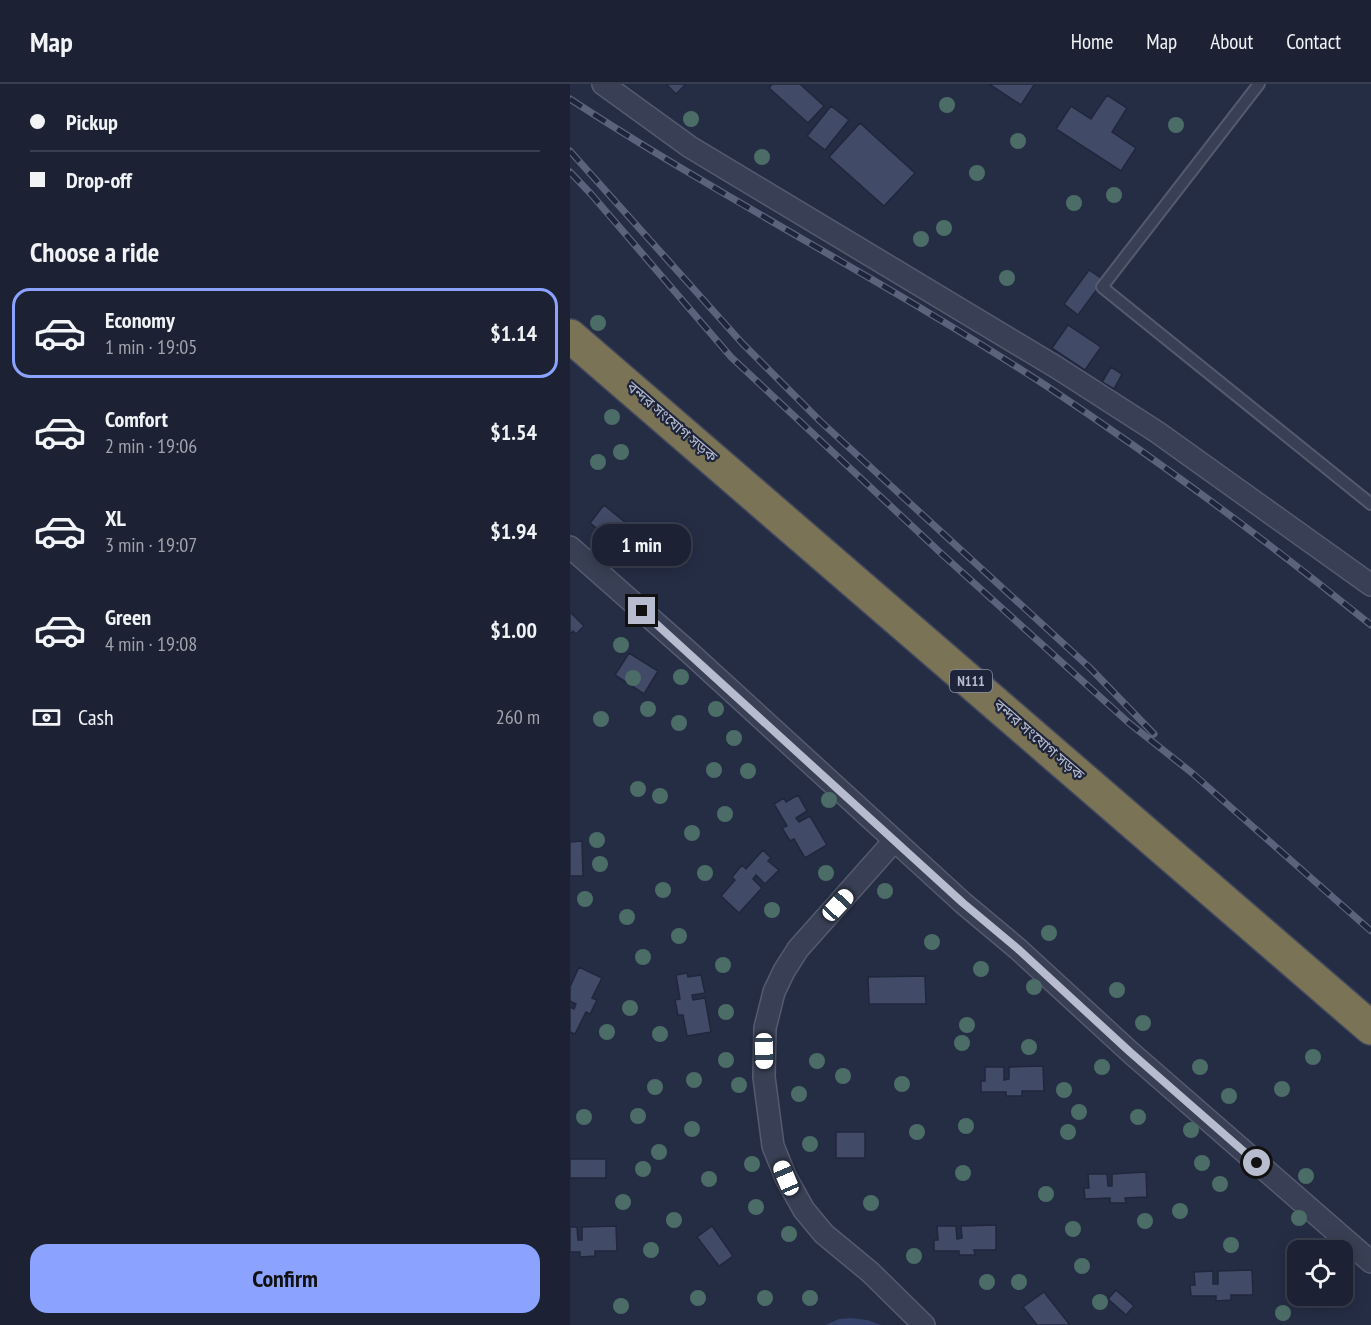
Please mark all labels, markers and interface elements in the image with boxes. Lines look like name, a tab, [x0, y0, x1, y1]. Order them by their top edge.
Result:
text: Map	[30, 23, 73, 60]
text: Home	[1071, 28, 1113, 55]
text: Map	[1146, 28, 1177, 55]
text: About	[1210, 28, 1253, 55]
text: Contact	[1286, 28, 1341, 55]
text: Pickup	[66, 108, 118, 136]
text: Drop-off	[66, 166, 132, 194]
text: Choose a ride	[30, 235, 159, 269]
icon: car	[33, 306, 87, 360]
text: Economy	[105, 306, 175, 334]
text: $1.14	[490, 319, 537, 347]
text: 1 min · 19:05	[105, 334, 197, 360]
street label: বন্দর সংযোগ সড়ক	[622, 377, 722, 467]
icon: car	[33, 405, 87, 459]
text: Comfort	[105, 405, 168, 433]
text: $1.54	[490, 418, 537, 446]
text: 2 min · 19:06	[105, 433, 197, 459]
icon: car	[33, 504, 87, 558]
text: XL	[105, 504, 126, 532]
text: $1.94	[490, 517, 537, 545]
callout: 1 min	[592, 524, 692, 566]
text: 3 min · 19:07	[105, 532, 197, 558]
text: 1 min	[621, 532, 662, 558]
route end	[628, 597, 655, 624]
icon: car	[33, 603, 87, 657]
text: Green	[105, 603, 151, 631]
text: $1.00	[490, 616, 537, 644]
text: 4 min · 19:08	[105, 631, 197, 657]
road number: N111	[950, 670, 992, 692]
street label: বন্দর সংযোগ সড়ক	[989, 695, 1089, 785]
icon: cash	[30, 701, 63, 734]
text: Cash	[78, 703, 114, 731]
text: 260 m	[496, 704, 540, 730]
car	[819, 886, 857, 924]
car	[755, 1033, 773, 1069]
route start	[1243, 1149, 1270, 1176]
car	[771, 1158, 801, 1198]
map controls	[1287, 1240, 1353, 1306]
button: locate	[1287, 1240, 1353, 1306]
button: Confirm	[30, 1244, 540, 1313]

